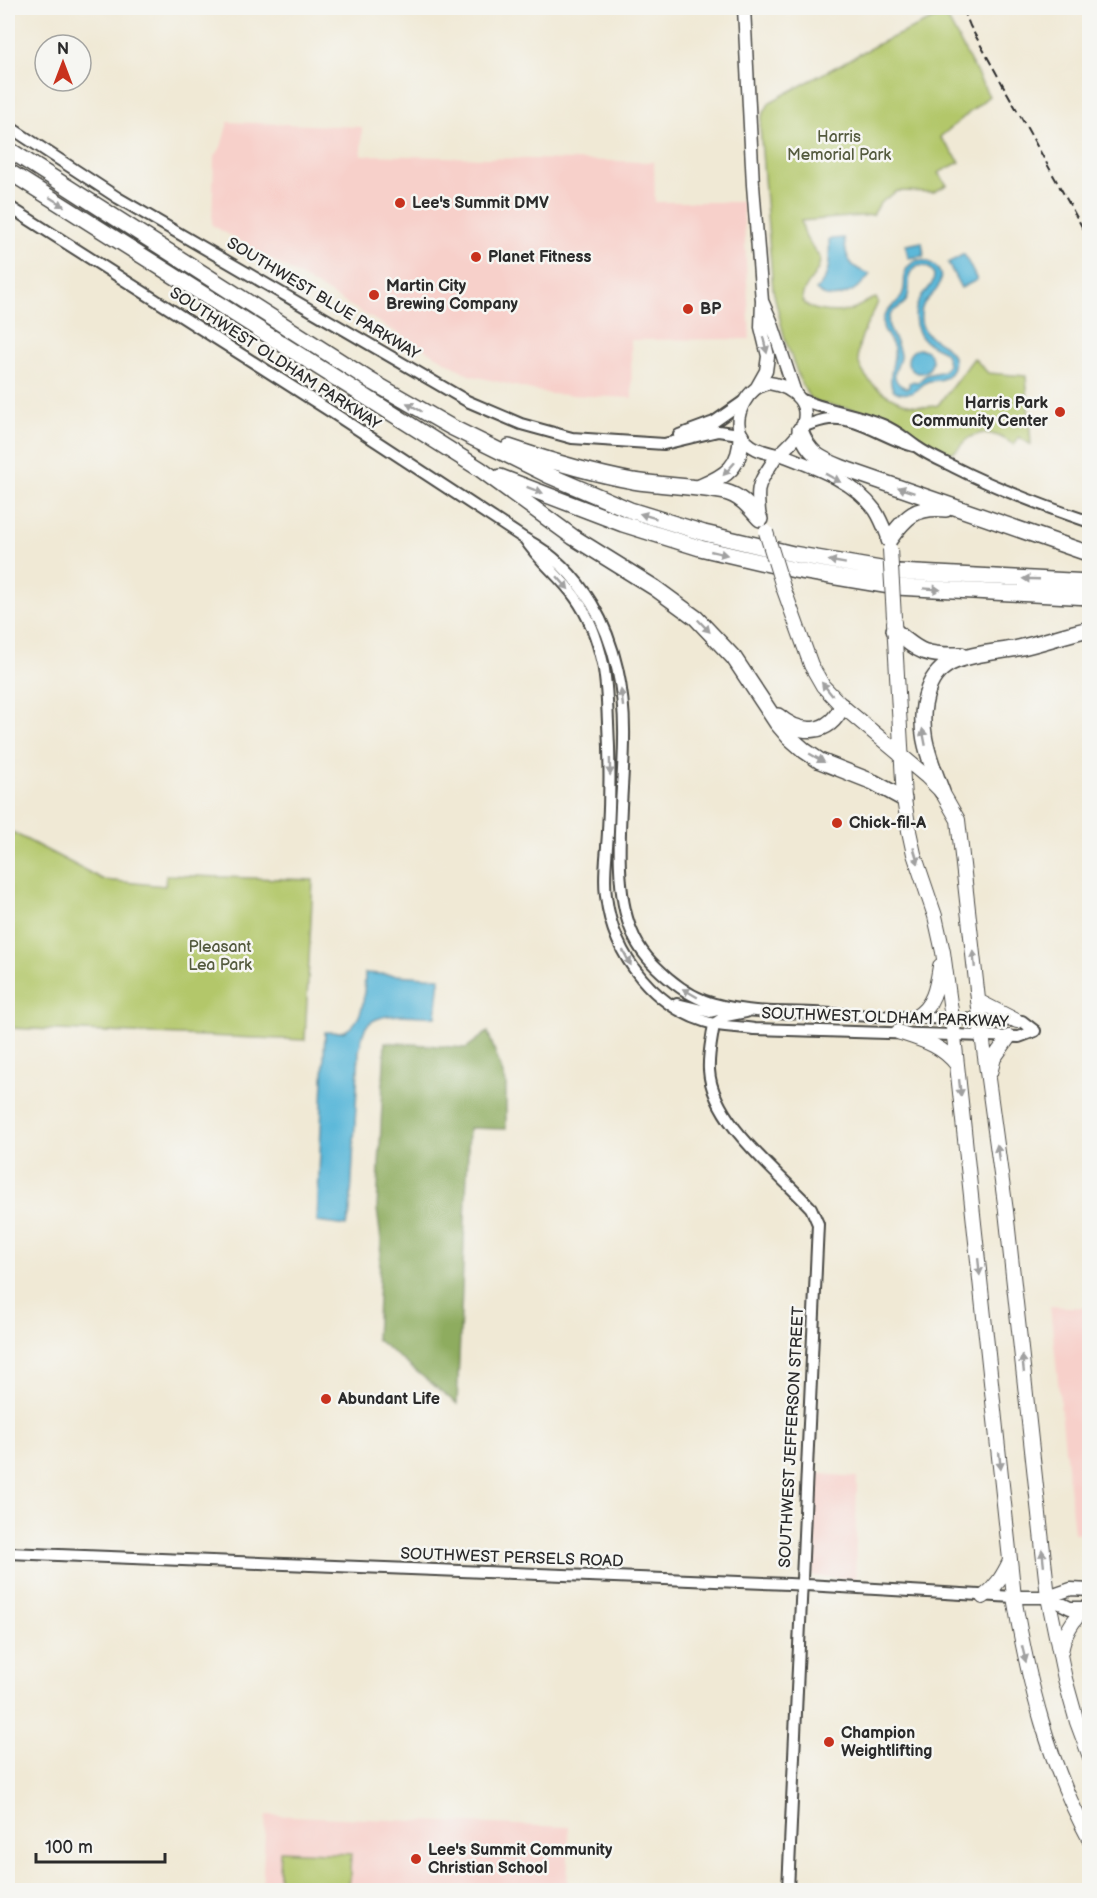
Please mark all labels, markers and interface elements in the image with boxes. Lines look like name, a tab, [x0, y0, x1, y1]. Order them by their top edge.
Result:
north arrow	[33, 33, 93, 93]
text: N	[57, 40, 69, 59]
park label: Harris Memorial Park	[787, 128, 891, 165]
place label: Lee's Summit DMV	[412, 194, 549, 213]
one-way arrow	[49, 196, 65, 207]
marker: Lee's Summit DMV	[393, 196, 407, 210]
street label: SOUTHWEST BLUE PARKWAY	[223, 234, 423, 365]
place label: Planet Fitness	[488, 248, 591, 267]
marker: Planet Fitness	[469, 250, 483, 264]
place label: Martin City Brewing Company	[386, 277, 519, 314]
street label: SOUTHWEST OLDHAM PARKWAY	[166, 284, 385, 435]
marker: Martin City Brewing Company	[367, 288, 381, 302]
place label: BP	[700, 300, 721, 319]
marker: BP	[681, 302, 695, 316]
one-way arrow	[761, 336, 771, 354]
place label: Harris Park Community Center	[912, 394, 1049, 431]
one-way arrow	[406, 402, 423, 412]
marker: Harris Park Community Center	[1053, 405, 1067, 419]
one-way arrow	[723, 461, 736, 476]
one-way arrow	[825, 472, 841, 483]
one-way arrow	[526, 485, 544, 495]
one-way arrow	[897, 485, 915, 495]
one-way arrow	[639, 511, 657, 520]
one-way arrow	[710, 548, 728, 558]
one-way arrow	[827, 557, 846, 566]
one-way arrow	[556, 575, 569, 590]
one-way arrow	[1022, 575, 1041, 584]
one-way arrow	[922, 584, 941, 594]
one-way arrow	[696, 619, 710, 633]
one-way arrow	[821, 681, 834, 697]
one-way arrow	[617, 688, 627, 707]
one-way arrow	[919, 727, 928, 746]
one-way arrow	[809, 753, 826, 763]
one-way arrow	[605, 757, 615, 776]
place label: Chick-fil-A	[849, 814, 926, 833]
marker: Chick-fil-A	[830, 816, 844, 830]
one-way arrow	[911, 847, 921, 865]
park label: Pleasant Lea Park	[188, 938, 252, 975]
one-way arrow	[622, 950, 632, 967]
one-way arrow	[969, 950, 979, 969]
one-way arrow	[682, 987, 698, 998]
street label: SOUTHWEST OLDHAM PARKWAY	[761, 1004, 1010, 1032]
one-way arrow	[955, 1079, 965, 1098]
one-way arrow	[994, 1143, 1003, 1162]
one-way arrow	[974, 1257, 984, 1276]
street label: SOUTHWEST JEFFERSON STREET	[776, 1305, 808, 1568]
one-way arrow	[1018, 1354, 1028, 1373]
place label: Abundant Life	[337, 1390, 440, 1409]
marker: Abundant Life	[319, 1392, 333, 1406]
one-way arrow	[995, 1451, 1005, 1470]
street label: SOUTHWEST PERSELS ROAD	[400, 1545, 624, 1571]
one-way arrow	[1038, 1548, 1048, 1567]
one-way arrow	[1020, 1645, 1030, 1663]
place label: Champion Weightlifting	[841, 1724, 932, 1761]
marker: Champion Weightlifting	[822, 1735, 836, 1749]
scale bar	[36, 1826, 165, 1864]
text: 100 m	[45, 1837, 93, 1858]
place label: Lee's Summit Community Christian School	[428, 1841, 613, 1878]
marker: Lee's Summit Community Christian School	[409, 1852, 423, 1866]

